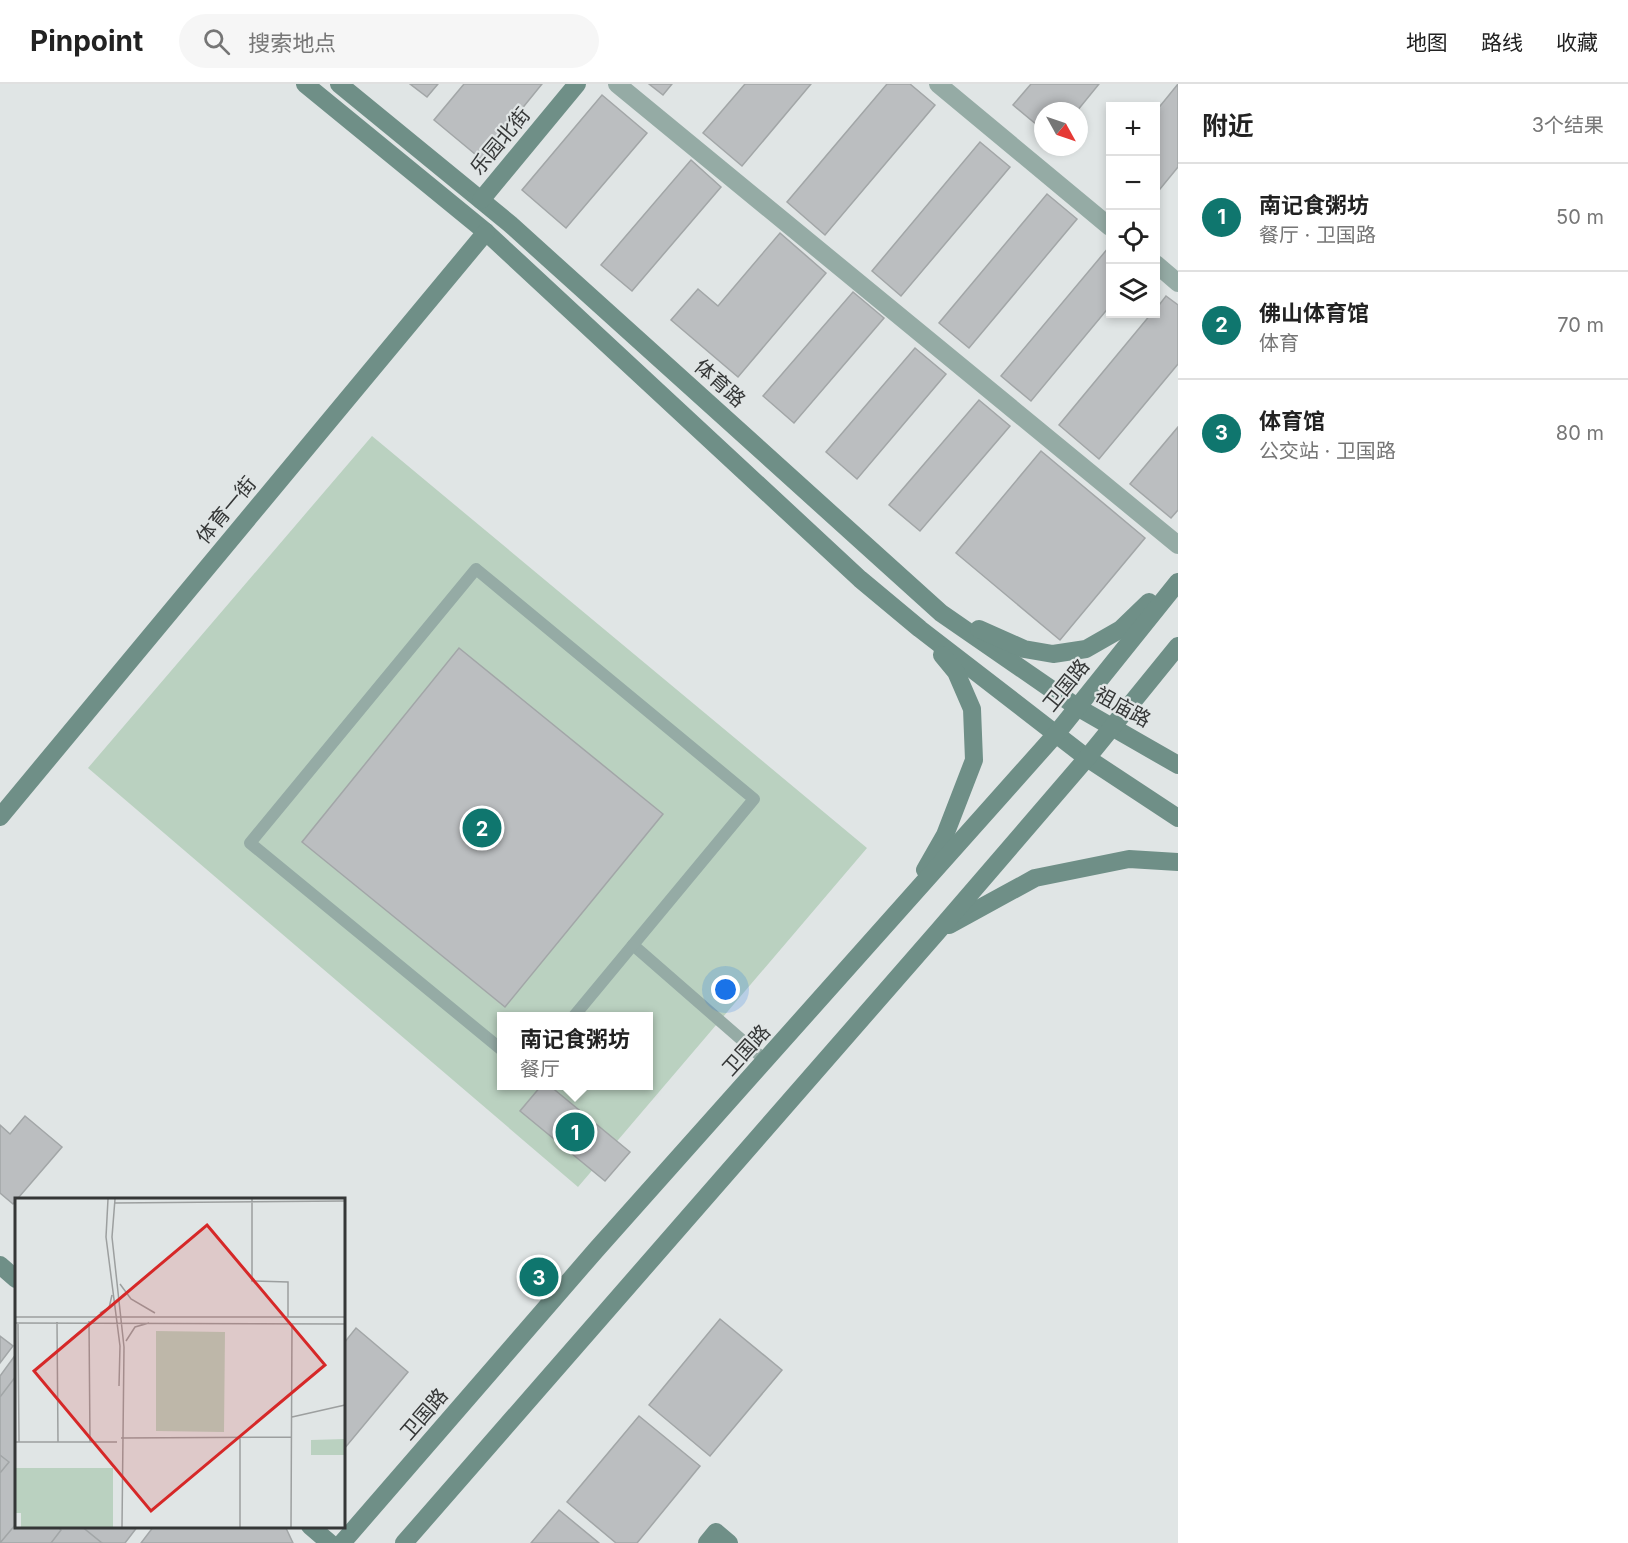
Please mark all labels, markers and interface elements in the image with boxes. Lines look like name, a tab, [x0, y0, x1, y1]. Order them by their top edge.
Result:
search box	[179, 14, 599, 68]
text: Pinpoint	[30, 24, 143, 58]
icon: search	[200, 25, 233, 58]
text: 搜索地点	[248, 30, 336, 56]
text: 地图	[1406, 30, 1448, 55]
text: 路线	[1481, 30, 1523, 55]
text: 收藏	[1556, 30, 1598, 55]
north arrow	[1034, 102, 1088, 156]
map controls	[1106, 102, 1160, 318]
button: +	[1106, 102, 1160, 156]
street label: 乐园北街	[465, 103, 535, 179]
text: 附近	[1202, 110, 1254, 141]
text: 3个结果	[1532, 113, 1604, 137]
button: −	[1106, 156, 1160, 210]
text: 南记食粥坊	[1259, 192, 1369, 218]
text: 1	[1217, 205, 1226, 229]
text: 50 m	[1556, 205, 1604, 229]
button: locate	[1106, 210, 1160, 264]
text: 餐厅 · 卫国路	[1259, 223, 1376, 247]
button: layers	[1106, 264, 1160, 318]
text: 佛山体育馆	[1259, 300, 1369, 326]
text: 2	[1215, 313, 1228, 337]
text: 70 m	[1557, 313, 1604, 337]
text: 体育	[1259, 331, 1299, 355]
street label: 体育路	[690, 354, 750, 412]
text: 体育馆	[1259, 408, 1325, 434]
text: 3	[1215, 421, 1228, 445]
text: 80 m	[1556, 421, 1604, 445]
text: 公交站 · 卫国路	[1259, 439, 1396, 463]
street label: 体育一街	[191, 472, 261, 548]
street label: 卫国路	[1038, 654, 1094, 716]
street label: 祖庙路	[1091, 682, 1155, 732]
pin: 2	[462, 806, 502, 850]
your location	[711, 975, 740, 1004]
popup	[497, 1012, 653, 1090]
street label: 卫国路	[717, 1020, 775, 1080]
text: 南记食粥坊	[520, 1026, 630, 1052]
text: 餐厅	[520, 1057, 560, 1081]
pin: 1	[556, 1110, 594, 1154]
inset map	[15, 1198, 345, 1528]
pin: 3	[520, 1254, 558, 1300]
street label: 卫国路	[395, 1383, 453, 1445]

